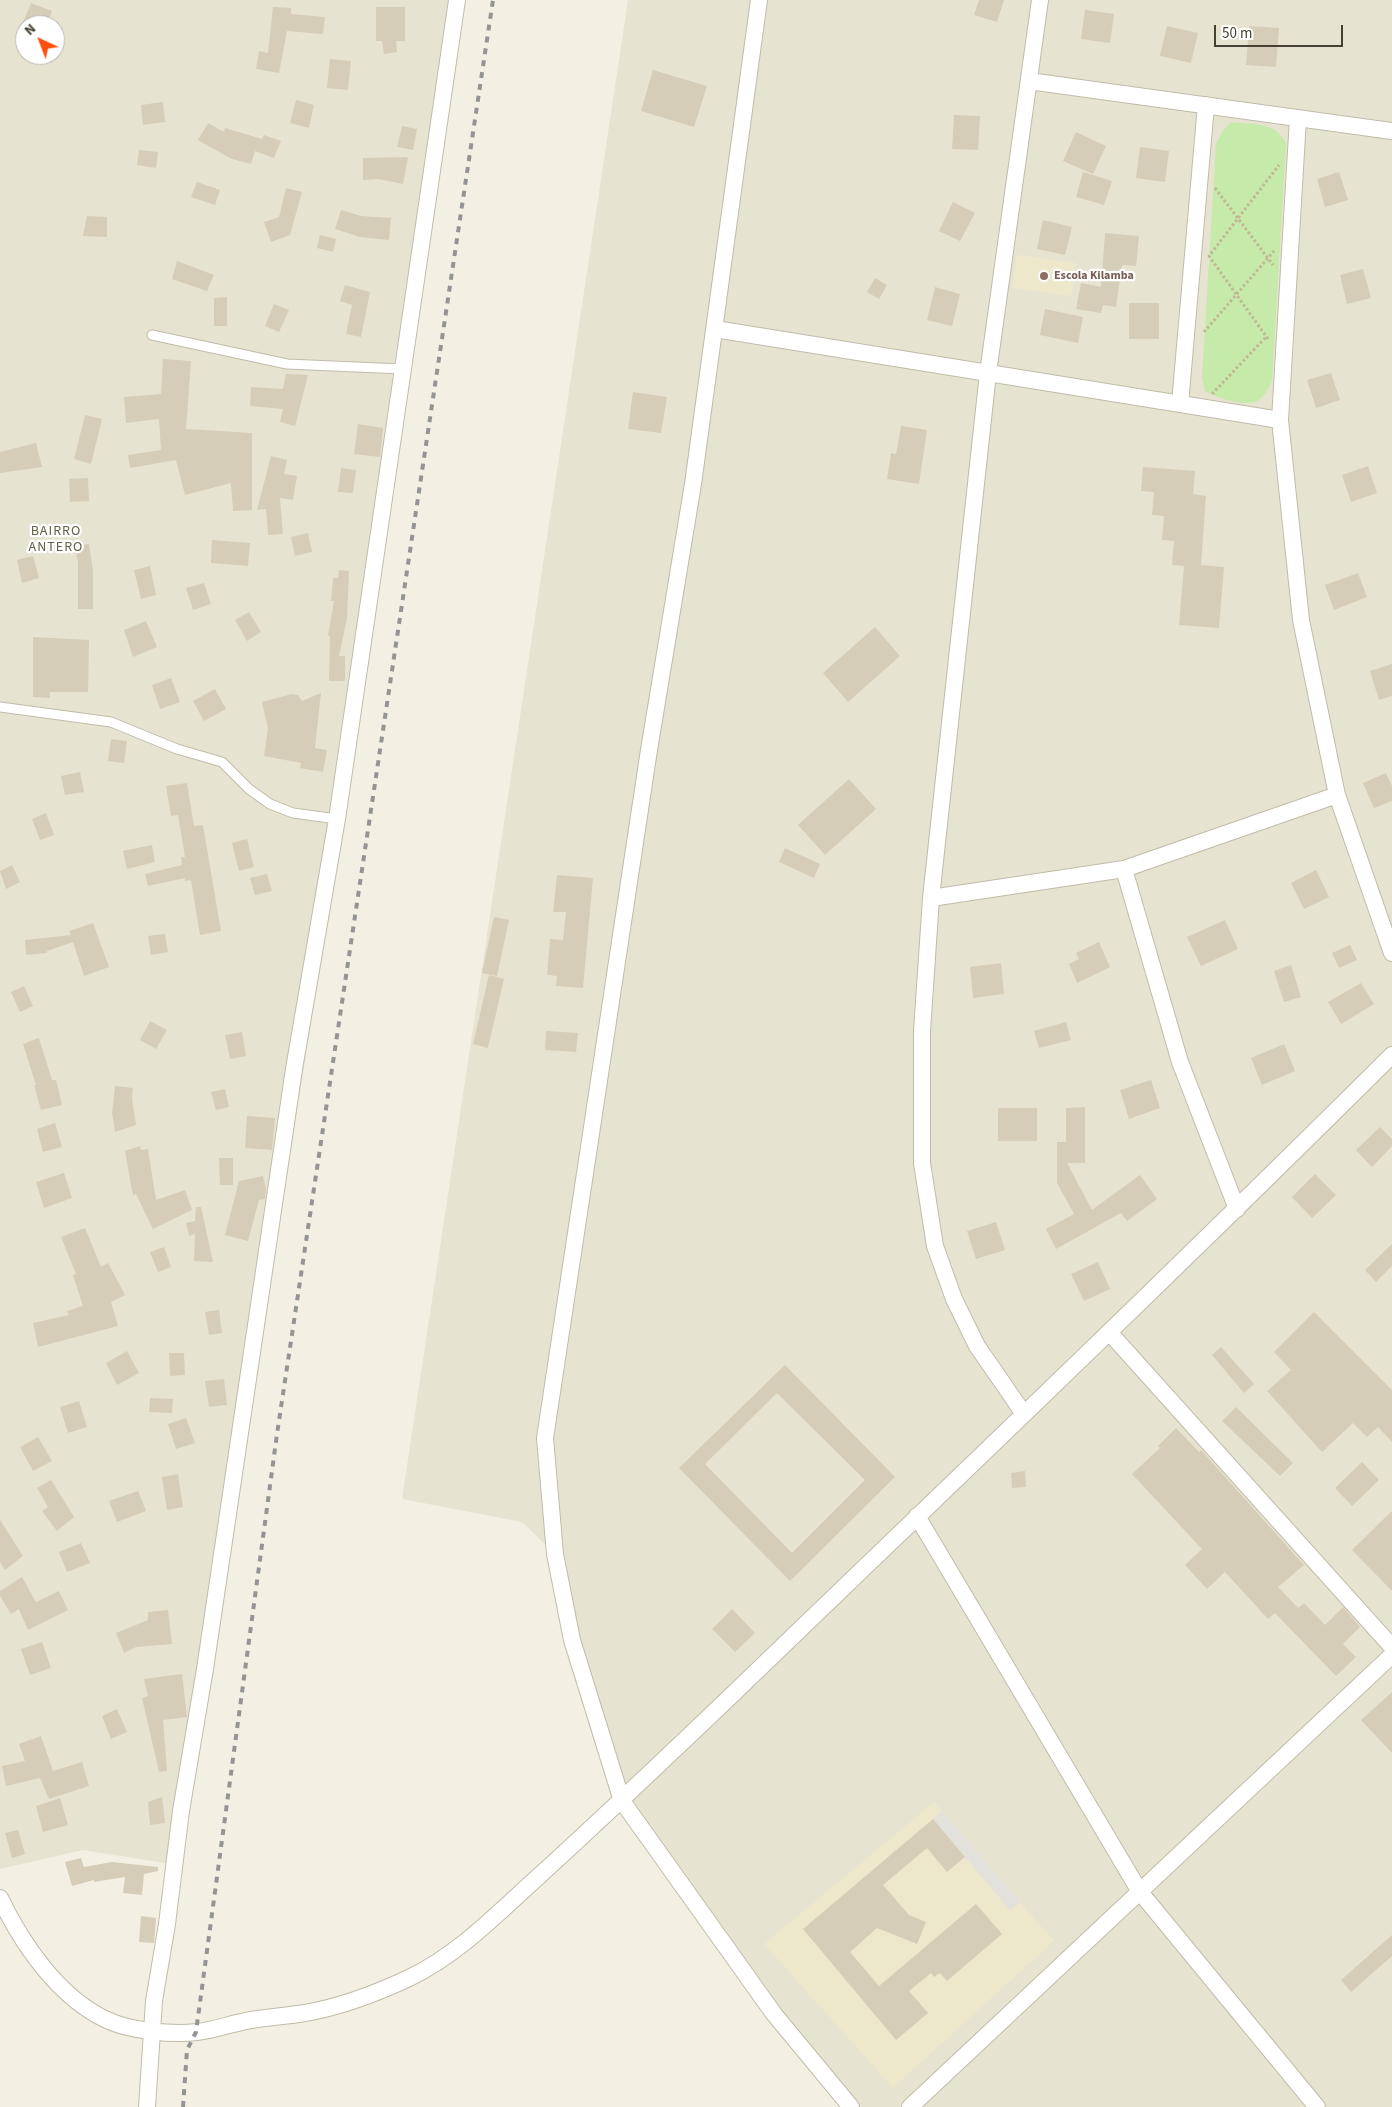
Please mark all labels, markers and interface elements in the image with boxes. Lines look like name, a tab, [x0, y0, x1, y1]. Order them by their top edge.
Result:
north arrow	[15, 15, 65, 65]
scale bar	[1217, 15, 1346, 47]
text: N	[20, 19, 41, 40]
text: 50 m	[1222, 23, 1252, 44]
place label: Escola Kilamba	[1054, 269, 1134, 283]
marker: Escola Kilamba	[1038, 270, 1050, 282]
district label: BAIRRO ANTERO	[28, 524, 84, 556]

